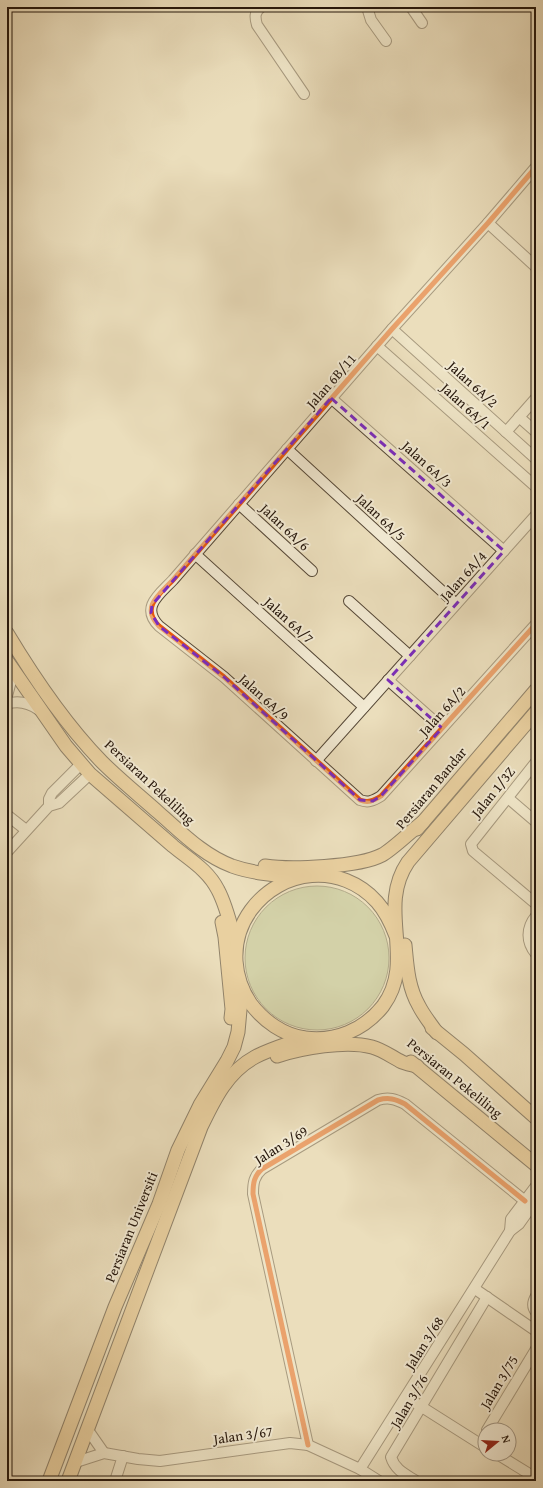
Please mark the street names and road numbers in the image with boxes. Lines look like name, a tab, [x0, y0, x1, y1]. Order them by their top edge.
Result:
street label: Jalan 6B/11	[300, 349, 361, 414]
street label: Jalan 6A/2	[442, 355, 502, 412]
street label: Jalan 6A/1	[435, 377, 495, 434]
street label: Jalan 6A/3	[396, 435, 456, 492]
street label: Jalan 6A/5	[350, 487, 410, 545]
street label: Jalan 6A/6	[254, 497, 314, 555]
street label: Jalan 6A/4	[434, 546, 491, 607]
street label: Jalan 6A/7	[258, 591, 319, 648]
street label: Jalan 6A/9	[233, 668, 294, 725]
street label: Jalan 6A/2	[413, 682, 470, 742]
street label: Persiaran Pekeliling	[100, 735, 200, 829]
street label: Persiaran Bandar	[391, 743, 471, 833]
street label: Jalan 1/3Z	[465, 762, 520, 823]
street label: Persiaran Pekeliling	[403, 1033, 507, 1123]
street label: Jalan 3/69	[249, 1121, 312, 1170]
street label: Persiaran Universiti	[100, 1169, 162, 1285]
street label: Jalan 3/68	[399, 1312, 448, 1375]
street label: Jalan 3/75	[474, 1351, 523, 1414]
street label: Jalan 3/76	[384, 1370, 433, 1433]
street label: Jalan 3/67	[210, 1421, 274, 1449]

